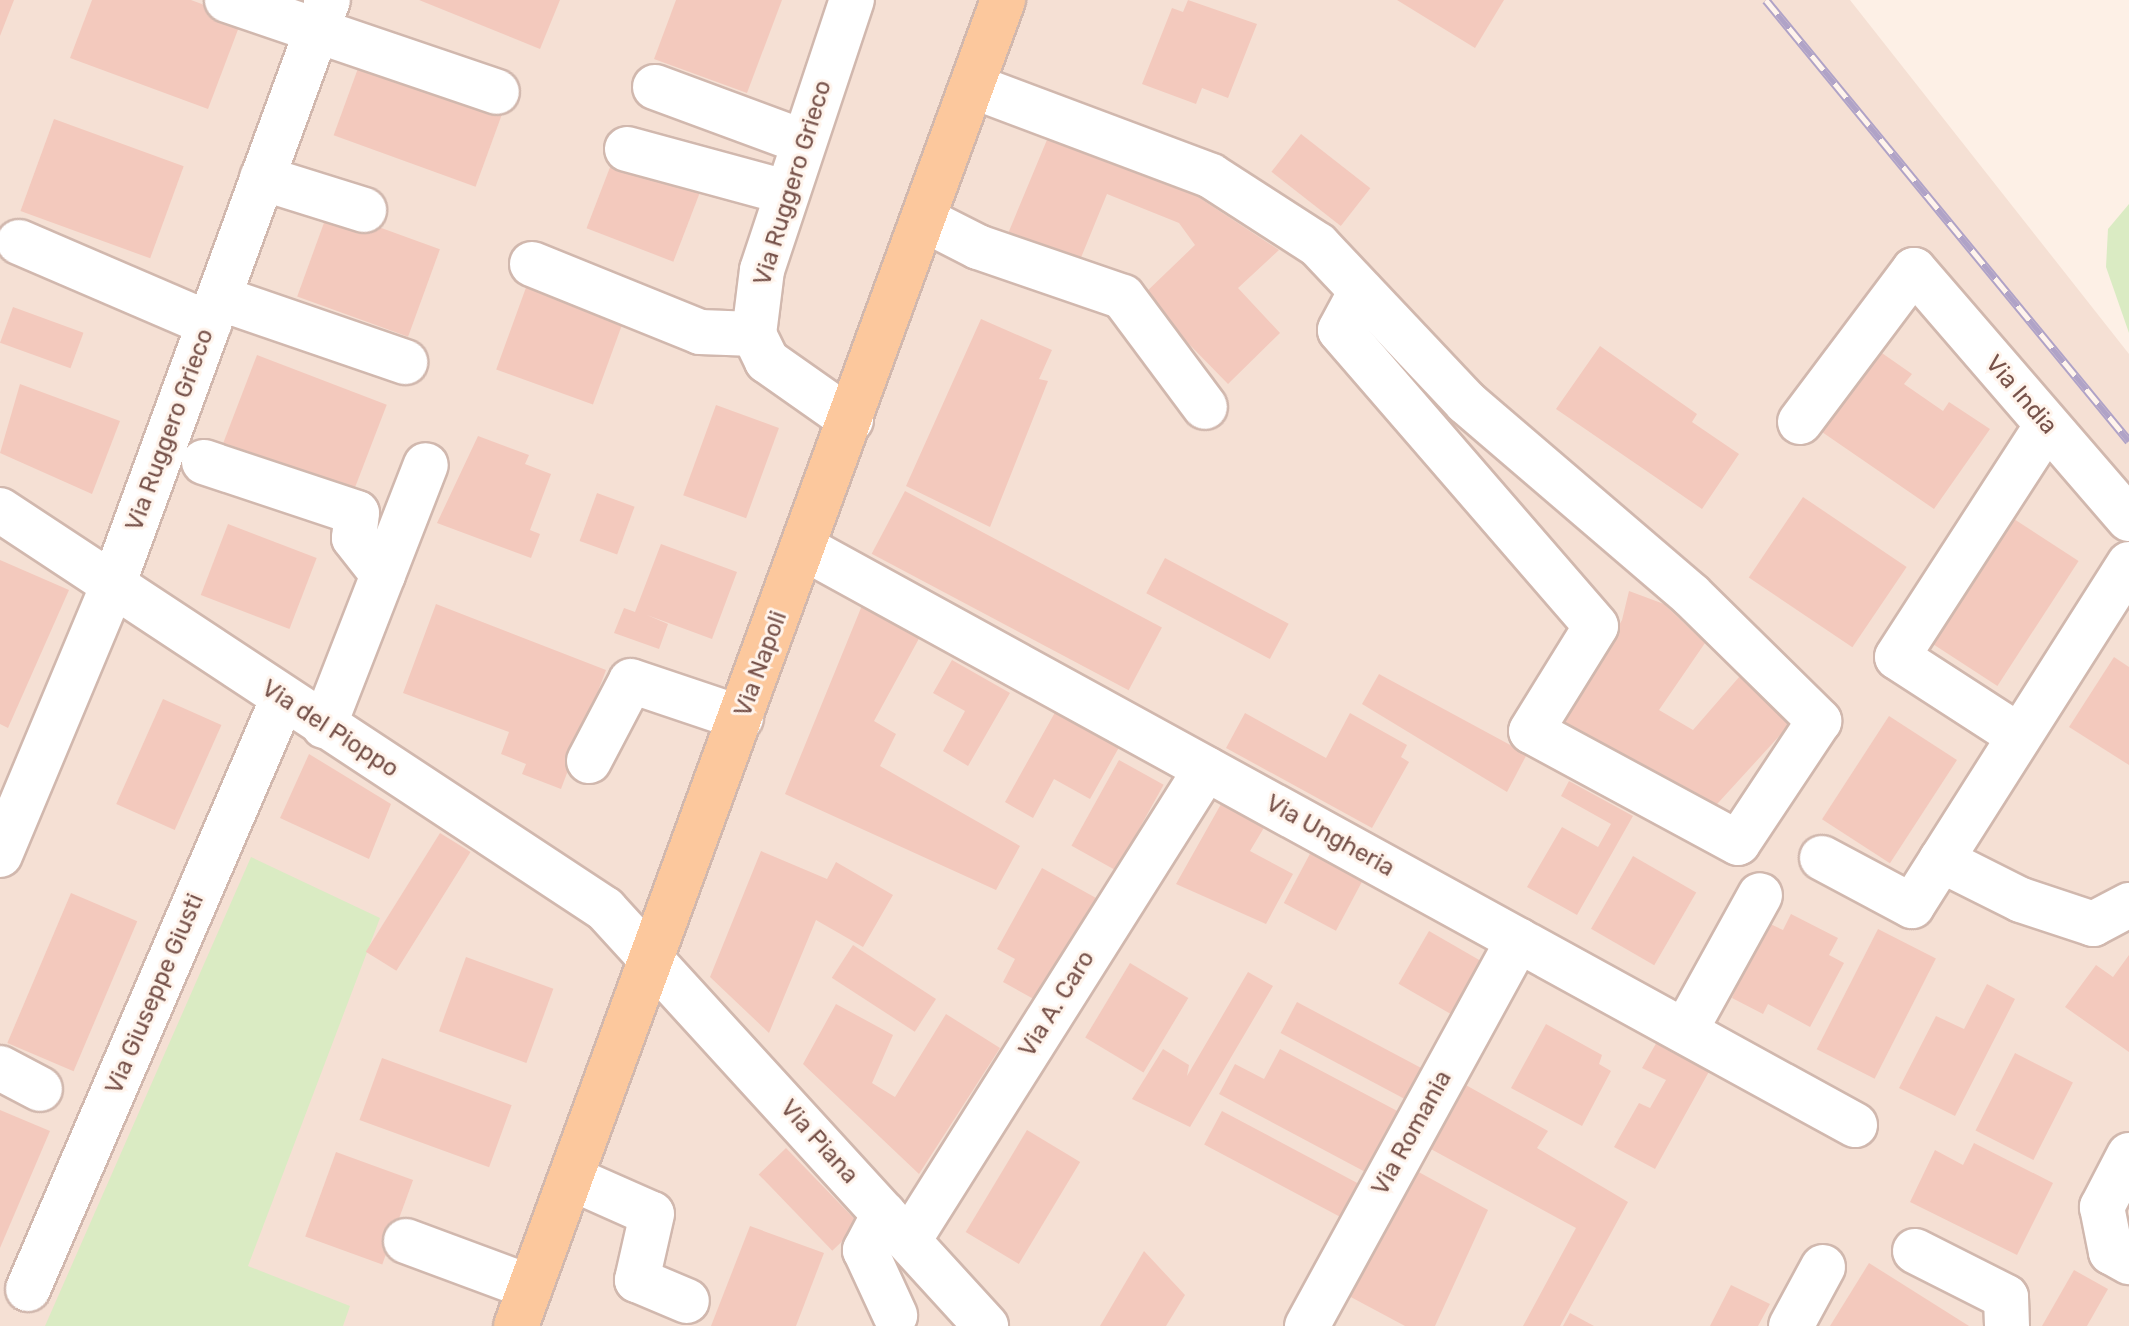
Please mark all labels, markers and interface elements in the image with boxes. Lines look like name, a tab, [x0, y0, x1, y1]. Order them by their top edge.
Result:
street label: Via Ruggero Grieco	[748, 77, 838, 289]
street label: Via Ruggero Grieco	[120, 325, 220, 535]
street label: Via India	[1979, 350, 2063, 440]
street label: Via Napoli	[729, 607, 793, 721]
street label: Via del Pioppo	[256, 674, 404, 784]
street label: Via Ungheria	[1261, 789, 1399, 883]
street label: Via Giuseppe Giusti	[100, 890, 210, 1098]
street label: Via A. Caro	[1013, 945, 1101, 1063]
street label: Via Romania	[1366, 1066, 1458, 1200]
street label: Via Piana	[774, 1094, 864, 1190]

